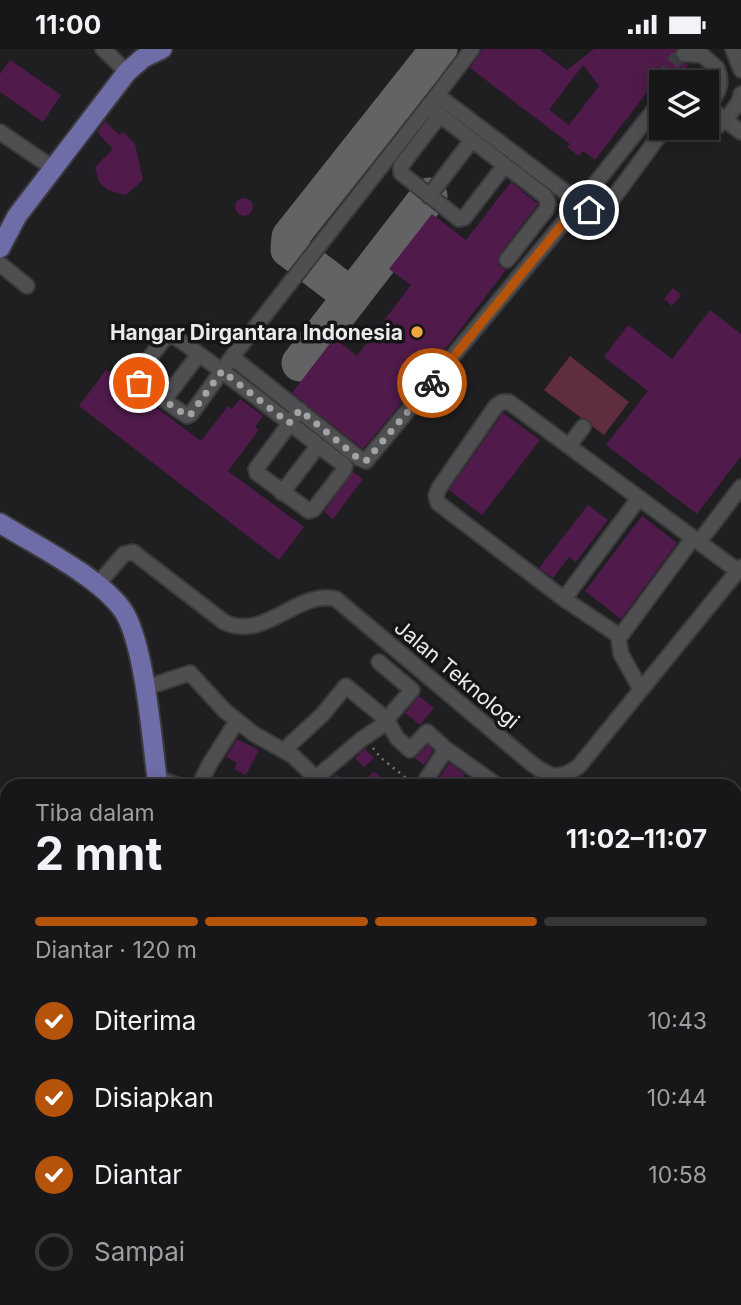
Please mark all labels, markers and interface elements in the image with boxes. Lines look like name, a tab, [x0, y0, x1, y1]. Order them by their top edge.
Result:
text: 11:00	[35, 9, 101, 40]
map controls	[649, 70, 719, 140]
button: layers	[649, 70, 719, 140]
pin	[559, 180, 619, 240]
icon: home	[570, 191, 608, 229]
place label: Hangar Dirgantara Indonesia	[110, 320, 403, 345]
marker: Hangar Dirgantara Indonesia	[409, 324, 425, 340]
courier	[397, 348, 467, 418]
pin	[109, 353, 169, 413]
icon: bag	[120, 364, 158, 402]
icon: bike	[413, 364, 451, 402]
street label: Jalan Teknologi	[389, 615, 525, 733]
text: Tiba dalam	[35, 799, 155, 827]
text: 11:02–11:07	[566, 823, 707, 854]
text: 2 mnt	[35, 825, 162, 881]
text: Diantar · 120 m	[35, 936, 197, 964]
icon: check	[35, 1002, 73, 1040]
text: Diterima	[94, 1005, 196, 1036]
text: 10:43	[647, 1007, 707, 1035]
icon: check	[35, 1079, 73, 1117]
text: Disiapkan	[94, 1082, 214, 1113]
text: 10:44	[647, 1084, 707, 1112]
icon: check	[35, 1156, 73, 1194]
text: Diantar	[94, 1159, 182, 1190]
text: 10:58	[648, 1161, 707, 1189]
text: Sampai	[94, 1236, 185, 1267]

